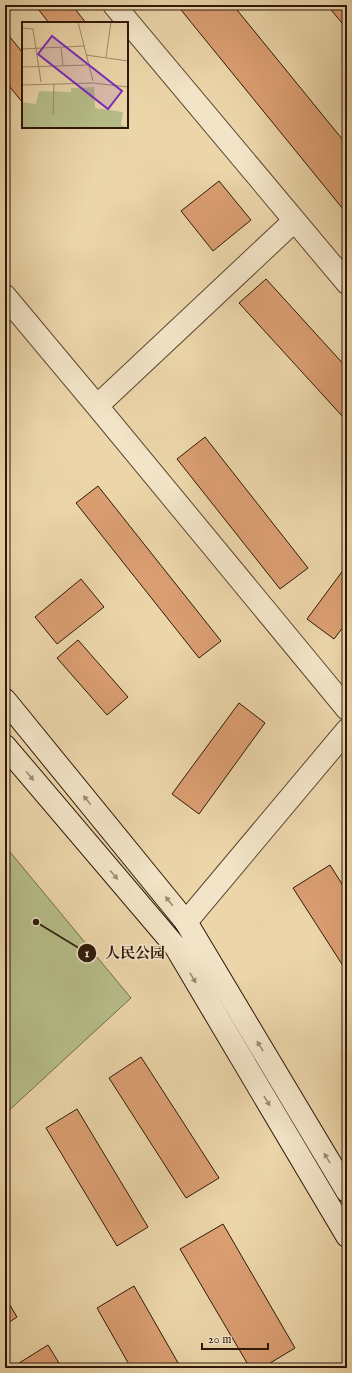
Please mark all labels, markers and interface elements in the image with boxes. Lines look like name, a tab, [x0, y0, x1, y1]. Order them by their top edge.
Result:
inset map	[22, 22, 128, 128]
one-way arrow	[26, 770, 35, 781]
one-way arrow	[82, 794, 91, 805]
one-way arrow	[110, 869, 119, 880]
one-way arrow	[164, 895, 173, 906]
callout: 人民公园	[77, 939, 173, 966]
text: 人民公园	[105, 944, 165, 963]
text: 1	[85, 946, 90, 961]
one-way arrow	[190, 972, 197, 984]
one-way arrow	[257, 1040, 264, 1052]
one-way arrow	[263, 1095, 270, 1107]
one-way arrow	[323, 1153, 331, 1163]
scale bar	[202, 1325, 268, 1351]
text: 20 m	[208, 1332, 231, 1347]

